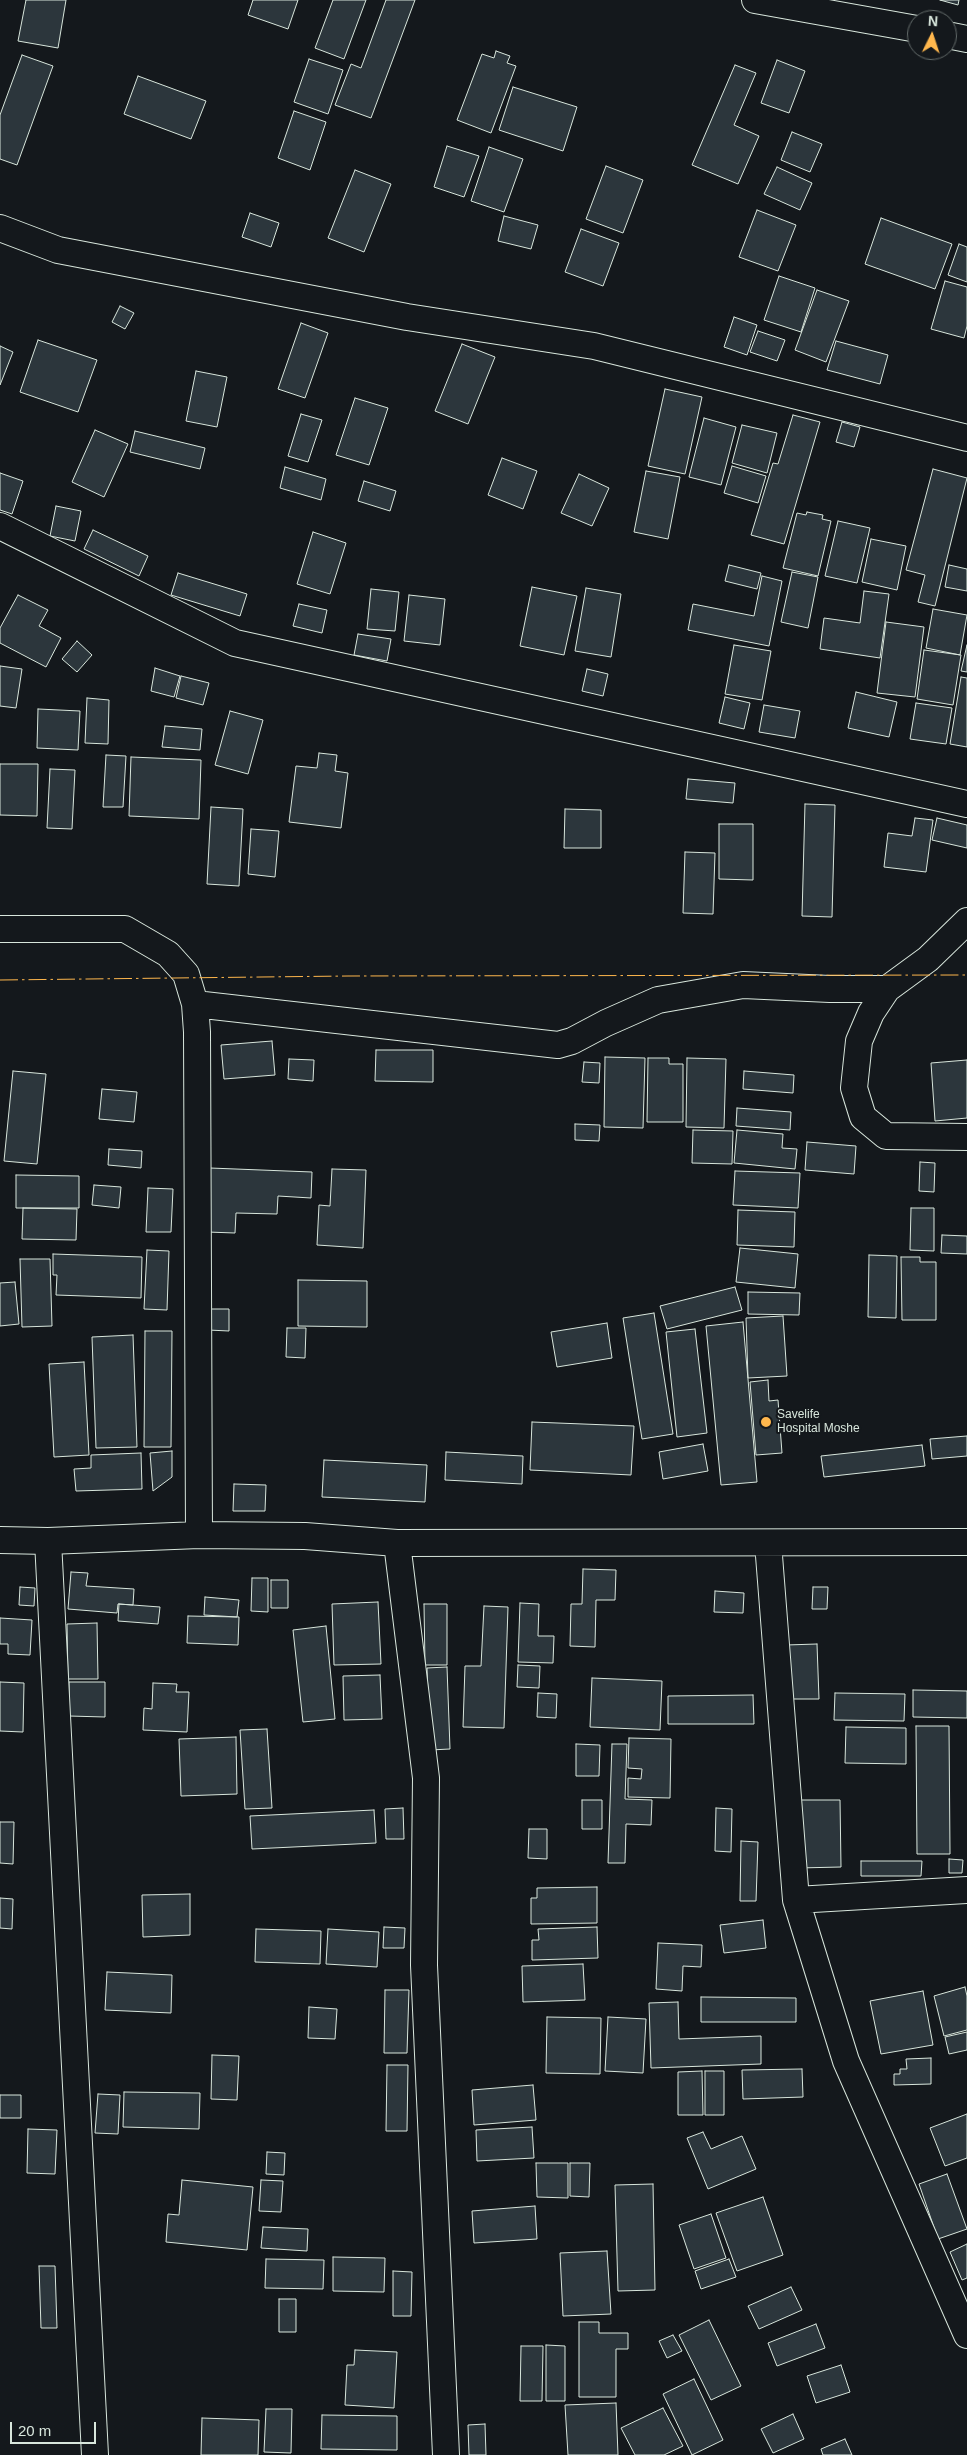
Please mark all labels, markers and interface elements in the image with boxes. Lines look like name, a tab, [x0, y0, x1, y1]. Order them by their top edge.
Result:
north arrow	[907, 10, 957, 60]
text: N	[927, 13, 939, 29]
place label: Savelife Hospital Moshe	[777, 1408, 860, 1436]
marker: Savelife Hospital Moshe	[759, 1415, 773, 1429]
scale bar	[12, 2412, 99, 2444]
text: 20 m	[18, 2422, 51, 2439]

